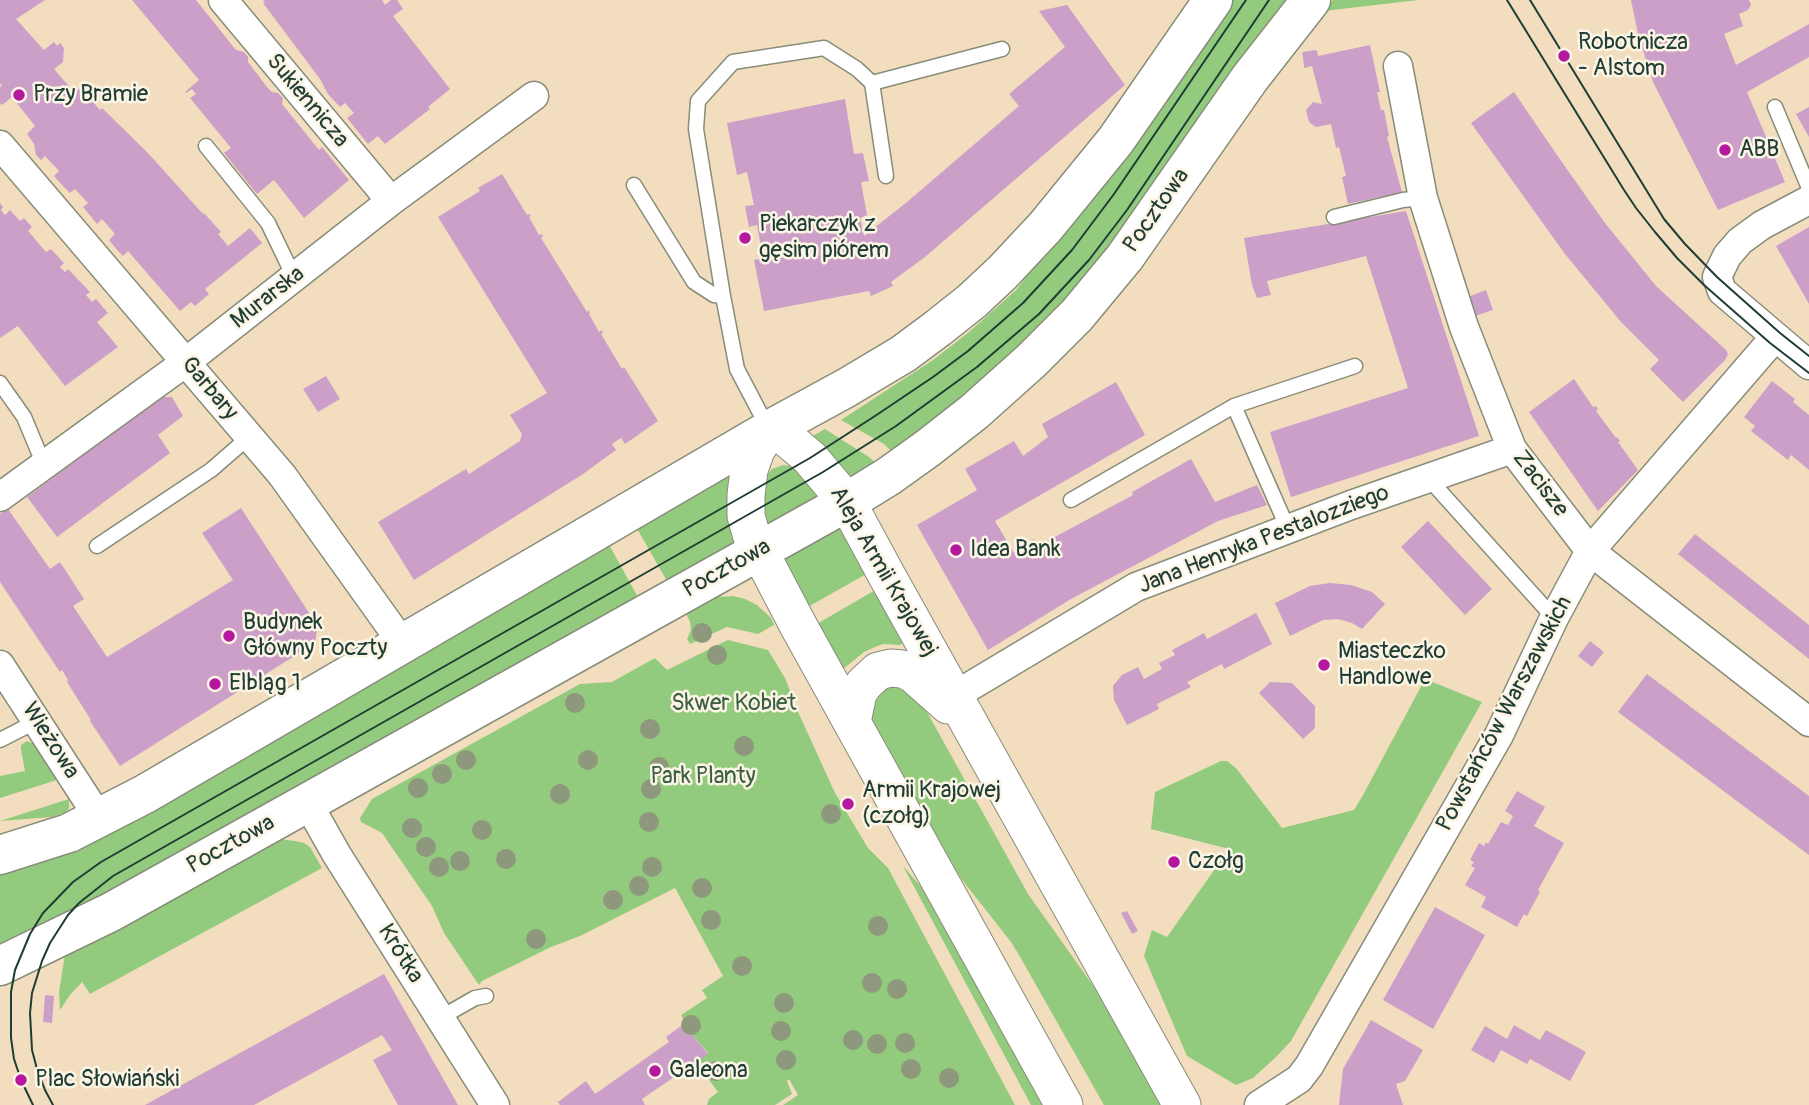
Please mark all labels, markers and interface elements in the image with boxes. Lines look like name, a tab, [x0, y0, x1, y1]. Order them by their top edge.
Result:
place label: Robotnicza - Alstom	[1578, 29, 1688, 83]
street label: Sukiennicza	[260, 48, 354, 154]
marker: Robotnicza - Alstom	[1556, 48, 1572, 64]
place label: Przy Bramie	[33, 81, 148, 109]
marker: Przy Bramie	[11, 87, 27, 103]
place label: ABB	[1739, 136, 1779, 164]
marker: ABB	[1717, 142, 1733, 158]
street label: Pocztowa	[1118, 164, 1196, 258]
place label: Piekarczyk z gęsim piórem	[759, 211, 889, 265]
marker: Piekarczyk z gęsim piórem	[737, 230, 753, 246]
street label: Murarska	[226, 261, 310, 335]
street label: Garbary	[175, 352, 243, 426]
street label: Zacisze	[1506, 445, 1574, 523]
street label: Jana Henryka Pestalozziego	[1135, 479, 1393, 601]
street label: Aleja Armii Krajowej	[823, 482, 943, 662]
street label: Pocztowa	[678, 534, 776, 604]
place label: Idea Bank	[970, 536, 1061, 564]
marker: Idea Bank	[948, 542, 964, 558]
street label: Powstańców Warszawskich	[1431, 592, 1579, 836]
place label: Budynek Główny Poczty	[243, 609, 387, 663]
marker: Budynek Główny Poczty	[221, 628, 237, 644]
place label: Miasteczko Handlowe	[1338, 638, 1446, 692]
marker: Miasteczko Handlowe	[1316, 657, 1332, 673]
place label: Elbląg 1	[229, 670, 301, 698]
marker: Elbląg 1	[207, 676, 223, 692]
park label: Skwer Kobiet	[671, 690, 797, 718]
street label: Wieżowa	[15, 698, 85, 784]
park label: Park Planty	[650, 763, 756, 791]
place label: Armii Krajowej (czołg)	[862, 777, 1001, 831]
marker: Armii Krajowej (czołg)	[840, 796, 856, 812]
street label: Pocztowa	[182, 810, 280, 880]
place label: Czołg	[1188, 848, 1244, 876]
marker: Czołg	[1166, 854, 1182, 870]
street label: Krótka	[371, 919, 429, 989]
place label: Galeona	[669, 1057, 748, 1085]
marker: Galeona	[647, 1063, 663, 1079]
place label: Plac Słowiański	[35, 1066, 179, 1094]
marker: Plac Słowiański	[13, 1072, 29, 1088]

